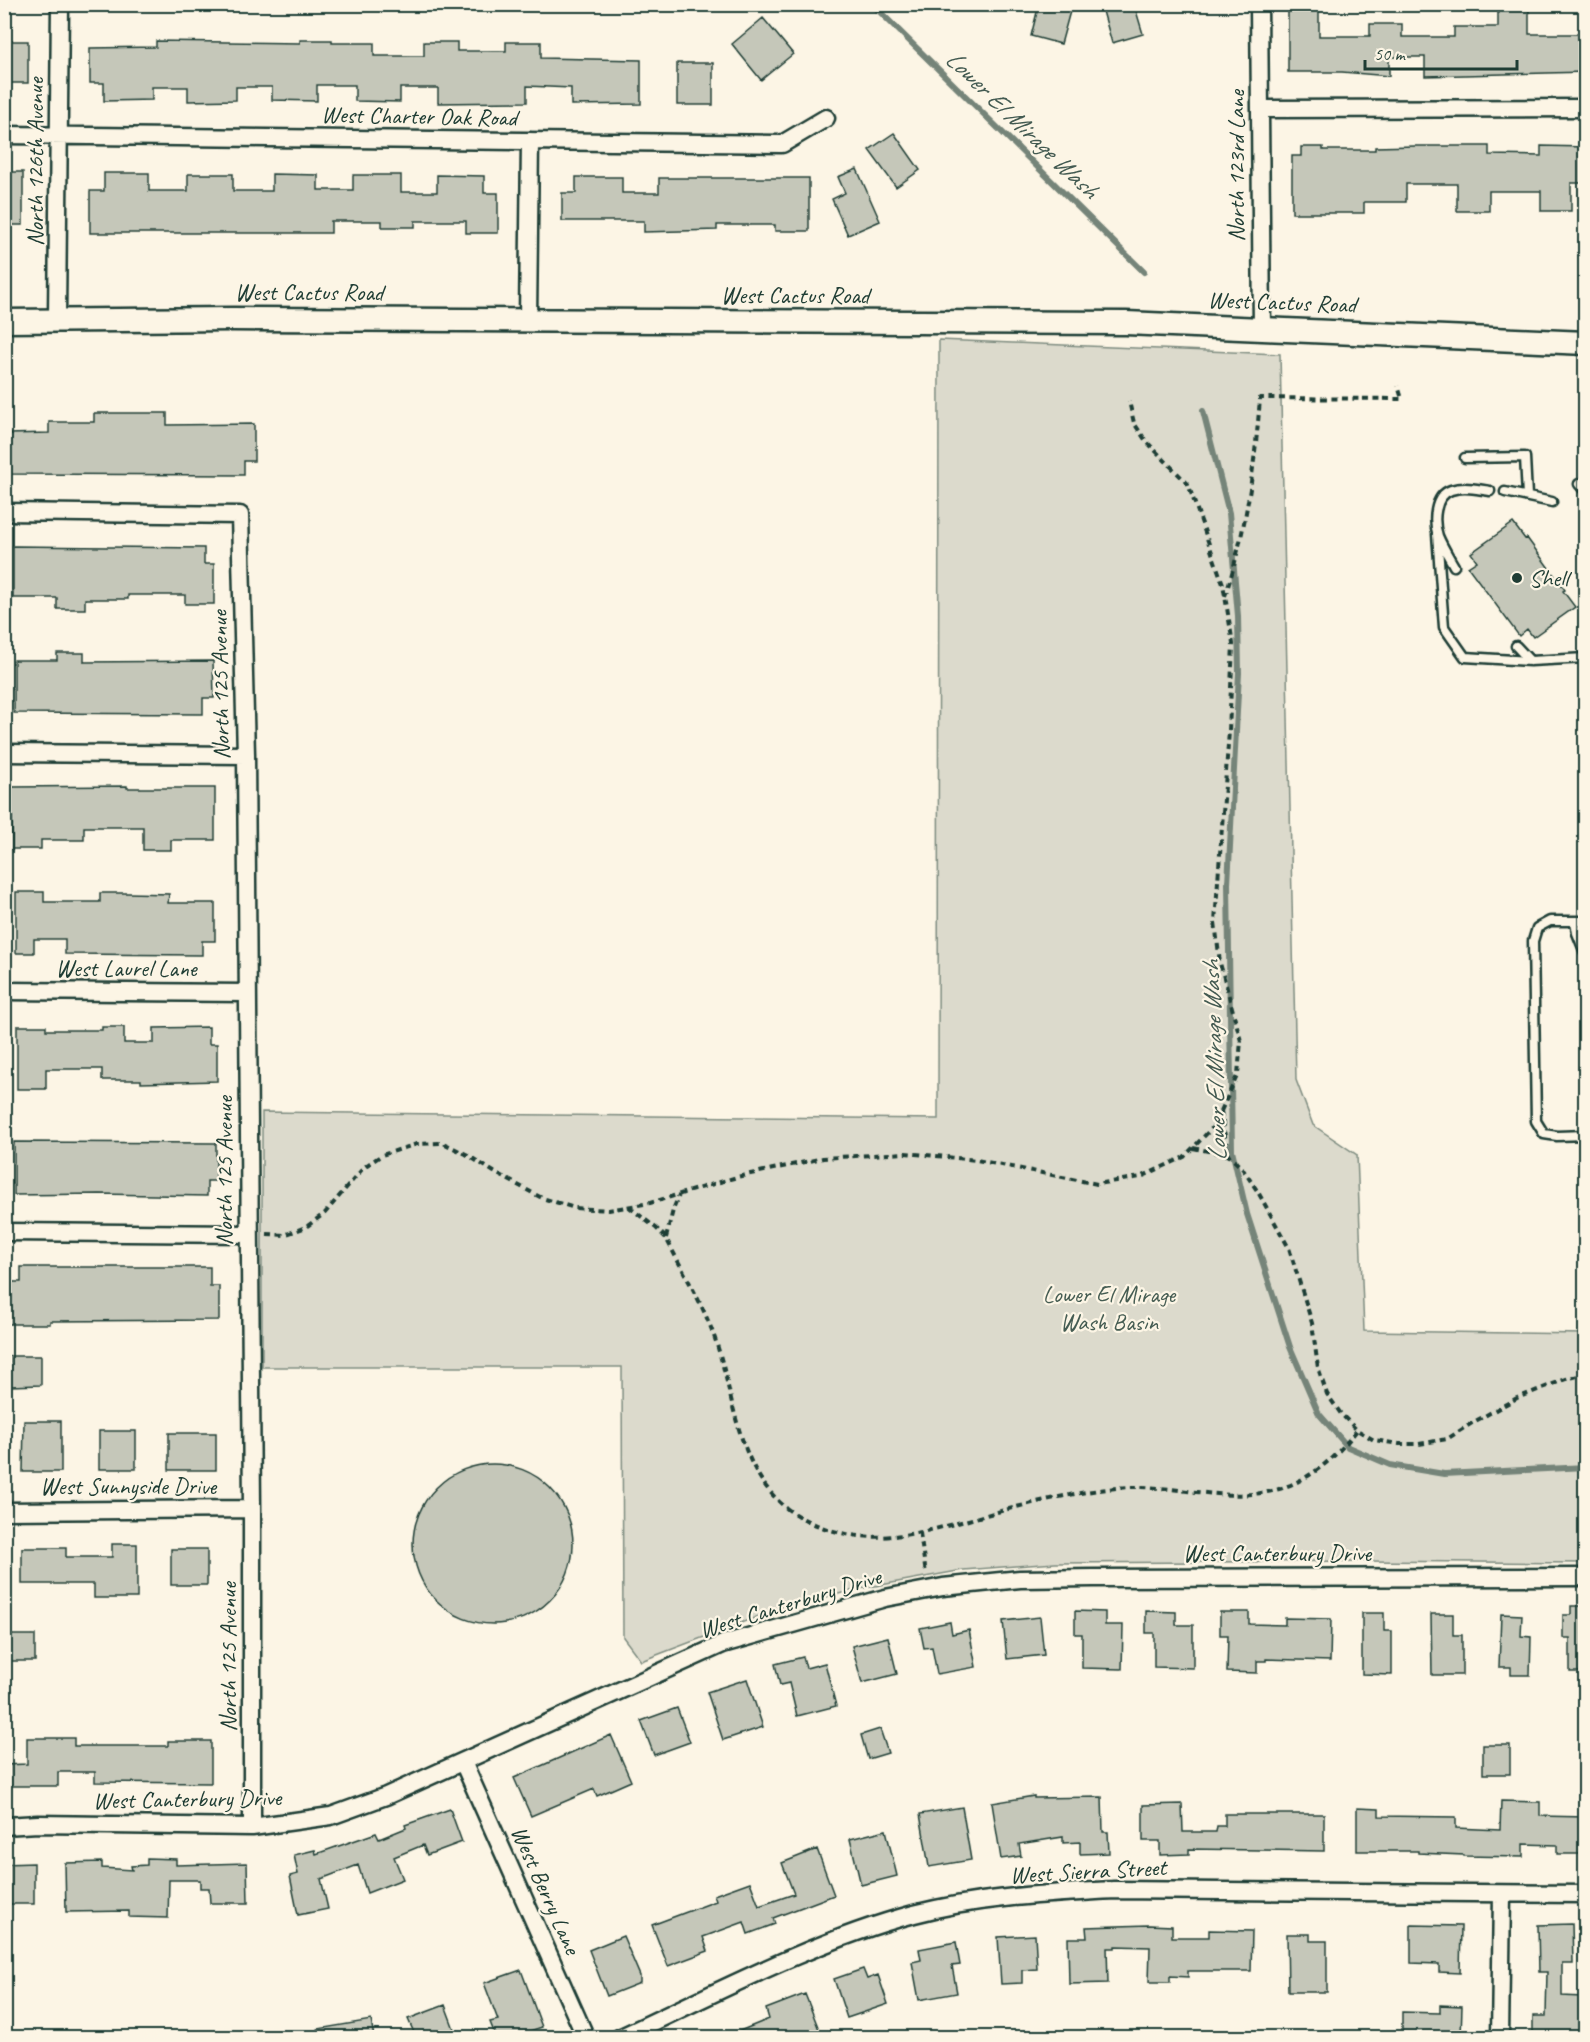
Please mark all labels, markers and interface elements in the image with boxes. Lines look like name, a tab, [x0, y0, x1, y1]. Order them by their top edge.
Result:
scale bar	[1365, 33, 1516, 71]
water label: Lower El Mirage Wash	[938, 42, 1107, 207]
text: 50 m	[1374, 43, 1407, 65]
street label: North 126th Avenue	[20, 76, 50, 246]
street label: North 123rd Lane	[1221, 88, 1251, 242]
street label: West Charter Oak Road	[321, 99, 521, 133]
street label: West Cactus Road	[235, 277, 387, 307]
street label: West Cactus Road	[721, 280, 873, 310]
street label: West Cactus Road	[1207, 284, 1360, 320]
place label: Shell	[1529, 563, 1572, 593]
marker: Shell	[1510, 571, 1524, 585]
street label: North 125 Avenue	[204, 608, 236, 760]
street label: West Laurel Lane	[56, 953, 199, 983]
water label: Lower El Mirage Wash	[1194, 958, 1234, 1162]
street label: North 125 Avenue	[209, 1094, 239, 1246]
park label: Lower El Mirage Wash Basin	[1043, 1279, 1177, 1337]
street label: West Sunnyside Drive	[40, 1471, 218, 1501]
street label: West Canterbury Drive	[1183, 1538, 1373, 1568]
street label: West Canterbury Drive	[696, 1560, 887, 1645]
street label: North 125 Avenue	[213, 1580, 243, 1732]
street label: West Canterbury Drive	[93, 1782, 284, 1816]
street label: West Berry Lane	[504, 1821, 589, 1961]
street label: West Sierra Street	[1009, 1852, 1169, 1890]

